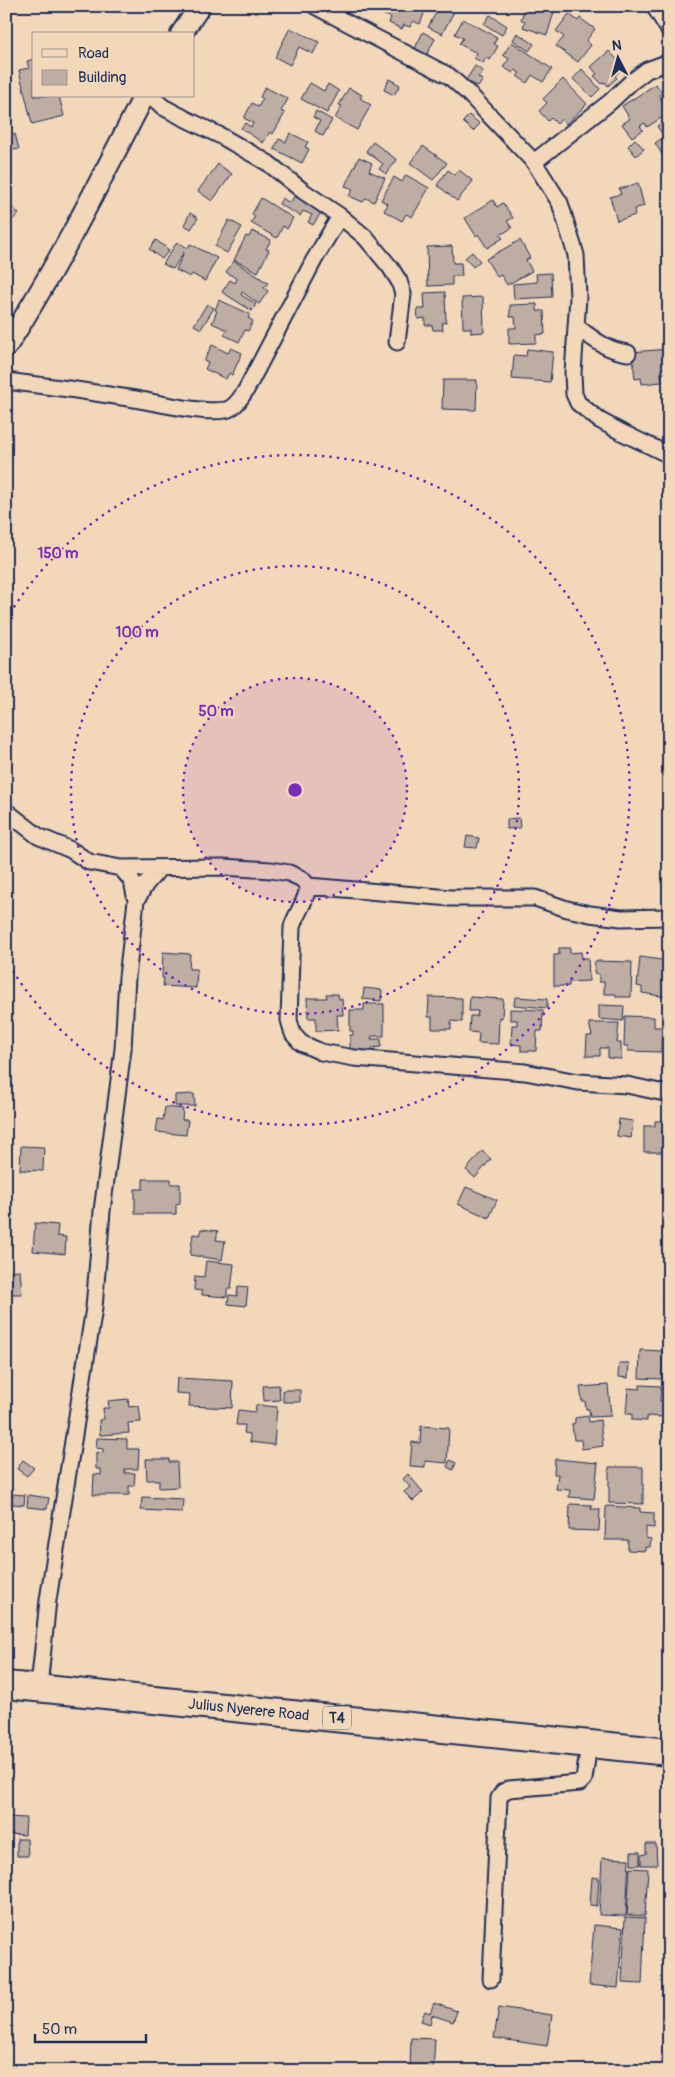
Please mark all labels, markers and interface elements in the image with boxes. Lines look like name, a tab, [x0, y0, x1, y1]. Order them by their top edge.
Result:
legend	[32, 32, 195, 98]
north arrow	[592, 32, 642, 82]
text: N	[611, 37, 622, 55]
text: Road	[78, 44, 109, 63]
text: Building	[78, 68, 126, 87]
text: 150 m	[38, 544, 78, 563]
text: 100 m	[116, 623, 158, 642]
text: 50 m	[199, 702, 233, 721]
centre of rings	[286, 781, 304, 799]
street label: Julius Nyerere Road	[187, 1694, 310, 1725]
road number: T4	[323, 1706, 351, 1730]
scale bar	[35, 2012, 146, 2044]
text: 50 m	[42, 2020, 77, 2039]

